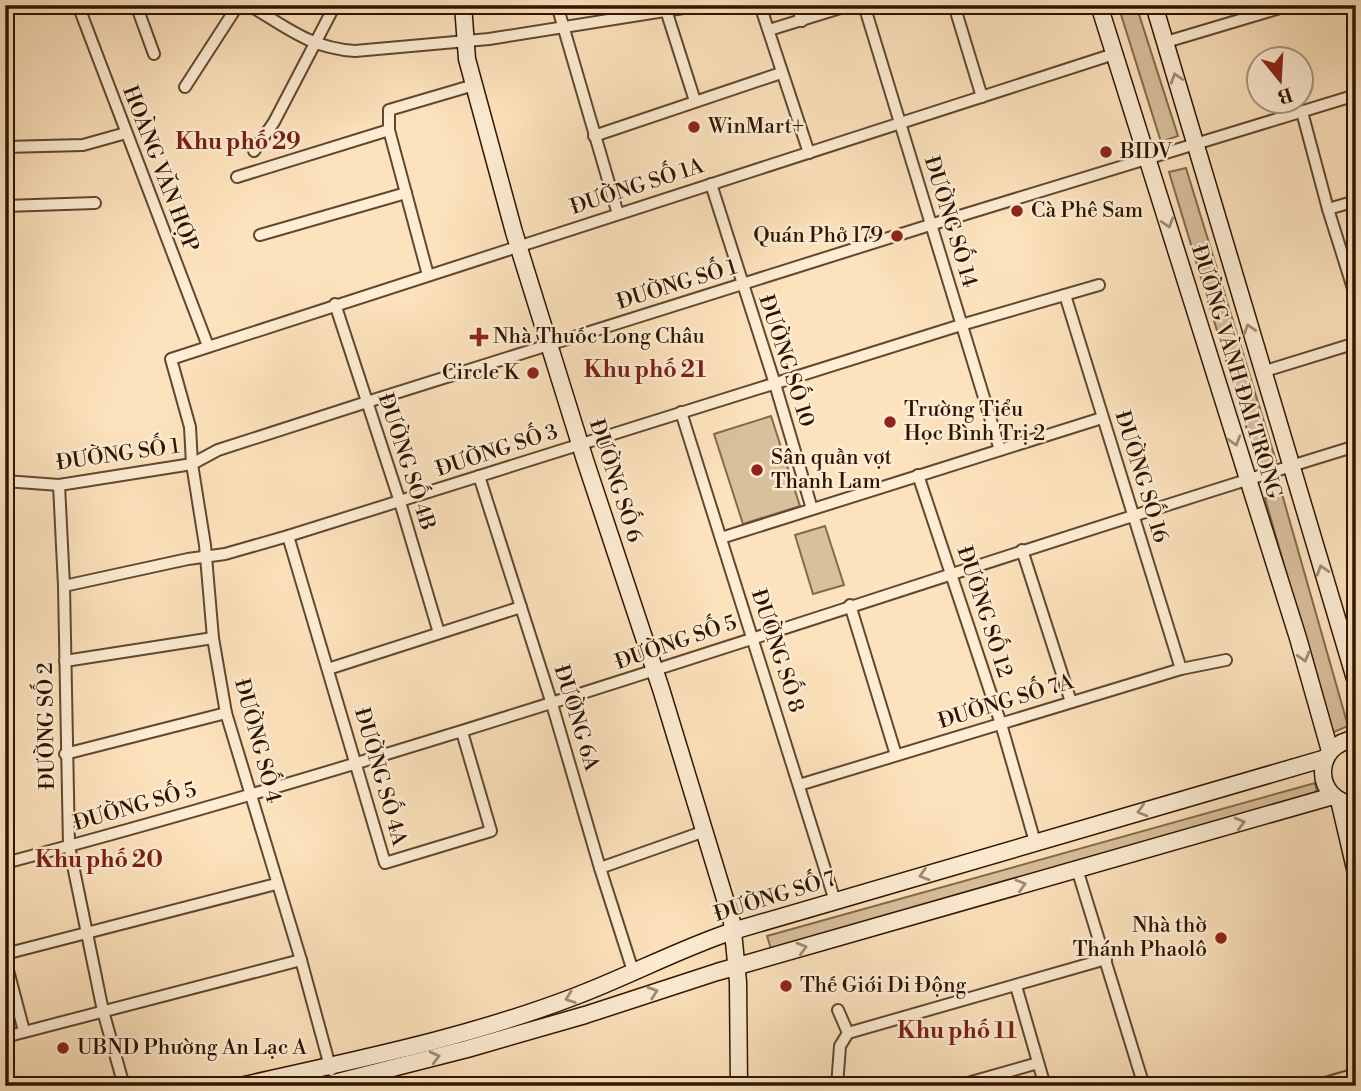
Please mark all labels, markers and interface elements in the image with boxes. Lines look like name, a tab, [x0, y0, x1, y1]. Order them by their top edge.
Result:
north arrow	[1246, 46, 1316, 116]
one-way arrow	[1170, 72, 1185, 84]
street label: HOÀNG VĂN HỢP	[116, 81, 206, 256]
text: B	[1274, 82, 1295, 109]
place label: WinMart+	[707, 114, 804, 140]
marker: WinMart+	[686, 119, 702, 135]
district label: Khu phố 29	[175, 128, 301, 156]
place label: BIDV	[1119, 139, 1174, 165]
marker: BIDV	[1098, 144, 1114, 160]
street label: ĐƯỜNG SỐ 1A	[566, 148, 708, 221]
street label: ĐƯỜNG SỐ 14	[918, 152, 987, 291]
place label: Cà Phê Sam	[1031, 198, 1143, 224]
marker: Cà Phê Sam	[1009, 203, 1025, 219]
one-way arrow	[1159, 217, 1174, 229]
place label: Quán Phở 179	[753, 223, 883, 249]
marker: Quán Phở 179	[889, 228, 905, 244]
street label: ĐƯỜNG VÀNH ĐAI TRONG	[1185, 241, 1290, 503]
street label: ĐƯỜNG SỐ 1	[612, 250, 740, 316]
street label: ĐƯỜNG SỐ 10	[752, 290, 824, 430]
one-way arrow	[1243, 323, 1258, 335]
place label: Nhà Thuốc Long Châu	[493, 324, 705, 350]
marker: Nhà Thuốc Long Châu	[471, 329, 487, 345]
district label: Khu phố 21	[584, 356, 706, 384]
place label: Circle K	[442, 360, 521, 386]
marker: Circle K	[525, 365, 541, 381]
street label: ĐƯỜNG SỐ 4B	[372, 389, 445, 534]
place label: Trường Tiểu Học Bình Trị 2	[904, 397, 1045, 447]
street label: ĐƯỜNG SỐ 16	[1109, 407, 1178, 546]
street label: ĐƯỜNG SỐ 3	[431, 414, 561, 483]
marker: Trường Tiểu Học Bình Trị 2	[882, 414, 898, 430]
street label: ĐƯỜNG SỐ 6	[583, 415, 652, 546]
street label: ĐƯỜNG SỐ 1	[54, 429, 181, 477]
one-way arrow	[1226, 434, 1241, 446]
place label: Sân quần vợt Thanh Lam	[771, 445, 893, 495]
marker: Sân quần vợt Thanh Lam	[749, 462, 765, 478]
street label: ĐƯỜNG SỐ 12	[951, 541, 1022, 681]
one-way arrow	[1315, 564, 1330, 576]
street label: ĐƯỜNG SỐ 8	[745, 585, 814, 716]
street label: ĐƯỜNG SỐ 5	[610, 605, 740, 676]
one-way arrow	[1295, 651, 1310, 663]
street label: ĐƯỜNG 6A	[548, 661, 607, 775]
street label: ĐƯỜNG SỐ 2	[28, 662, 61, 790]
street label: ĐƯỜNG SỐ 7A	[934, 664, 1077, 735]
street label: ĐƯỜNG SỐ 4	[228, 675, 291, 806]
street label: ĐƯỜNG SỐ 4A	[348, 704, 417, 849]
street label: ĐƯỜNG SỐ 5	[69, 772, 200, 837]
one-way arrow	[1137, 803, 1149, 818]
one-way arrow	[1234, 817, 1246, 831]
district label: Khu phố 20	[35, 846, 163, 874]
street label: ĐƯỜNG SỐ 7	[710, 861, 839, 928]
one-way arrow	[918, 867, 930, 881]
one-way arrow	[1015, 879, 1027, 894]
place label: Nhà thờ Thánh Phaolô	[1073, 913, 1207, 963]
marker: Nhà thờ Thánh Phaolô	[1213, 930, 1229, 946]
one-way arrow	[796, 942, 808, 956]
place label: Thế Giới Di Động	[800, 973, 967, 999]
marker: Thế Giới Di Động	[778, 978, 794, 994]
one-way arrow	[647, 986, 659, 1000]
one-way arrow	[565, 989, 577, 1003]
district label: Khu phố 11	[897, 1017, 1017, 1045]
place label: UBND Phường An Lạc A	[77, 1035, 308, 1061]
marker: UBND Phường An Lạc A	[55, 1040, 71, 1056]
one-way arrow	[429, 1051, 441, 1065]

